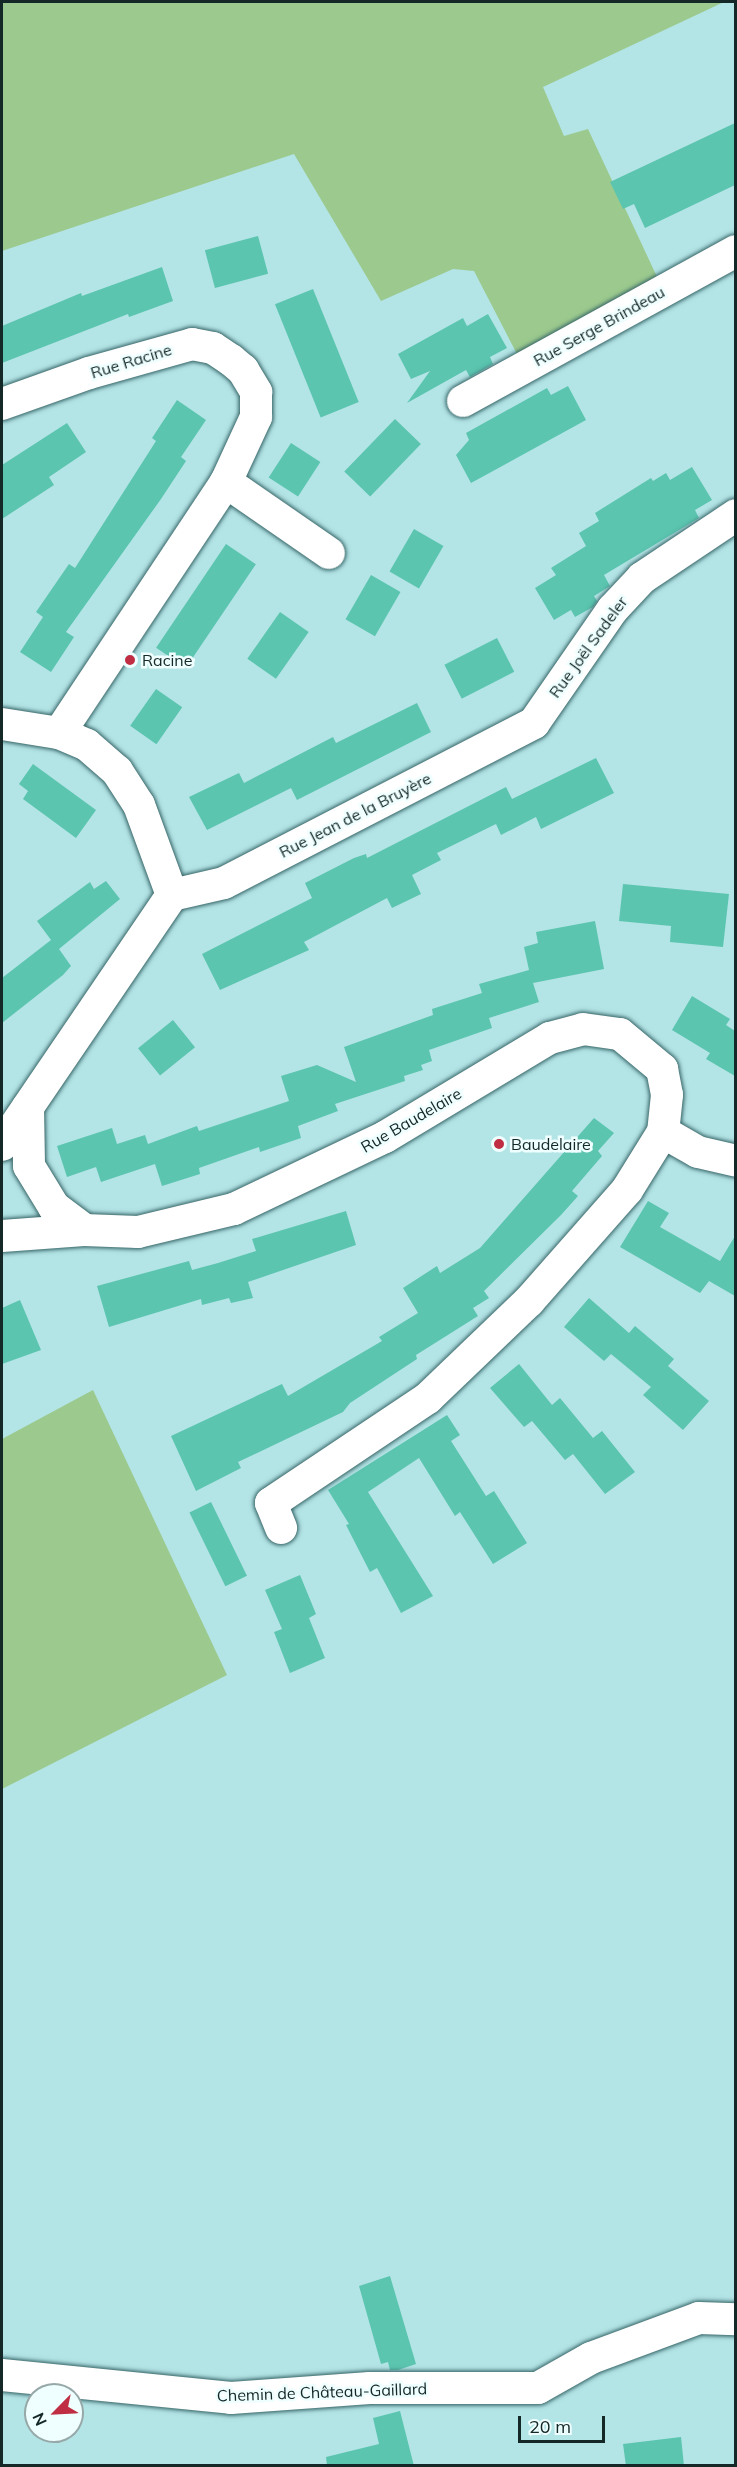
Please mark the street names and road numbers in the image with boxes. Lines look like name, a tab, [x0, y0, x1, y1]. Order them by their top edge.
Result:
street label: Rue Serge Brindeau	[530, 282, 668, 370]
street label: Rue Racine	[88, 340, 174, 382]
street label: Rue Joël Sadeler	[545, 593, 631, 701]
street label: Rue Jean de la Bruyère	[276, 768, 434, 862]
street label: Rue Baudelaire	[357, 1083, 465, 1157]
street label: Chemin de Château-Gaillard	[217, 2379, 427, 2405]

